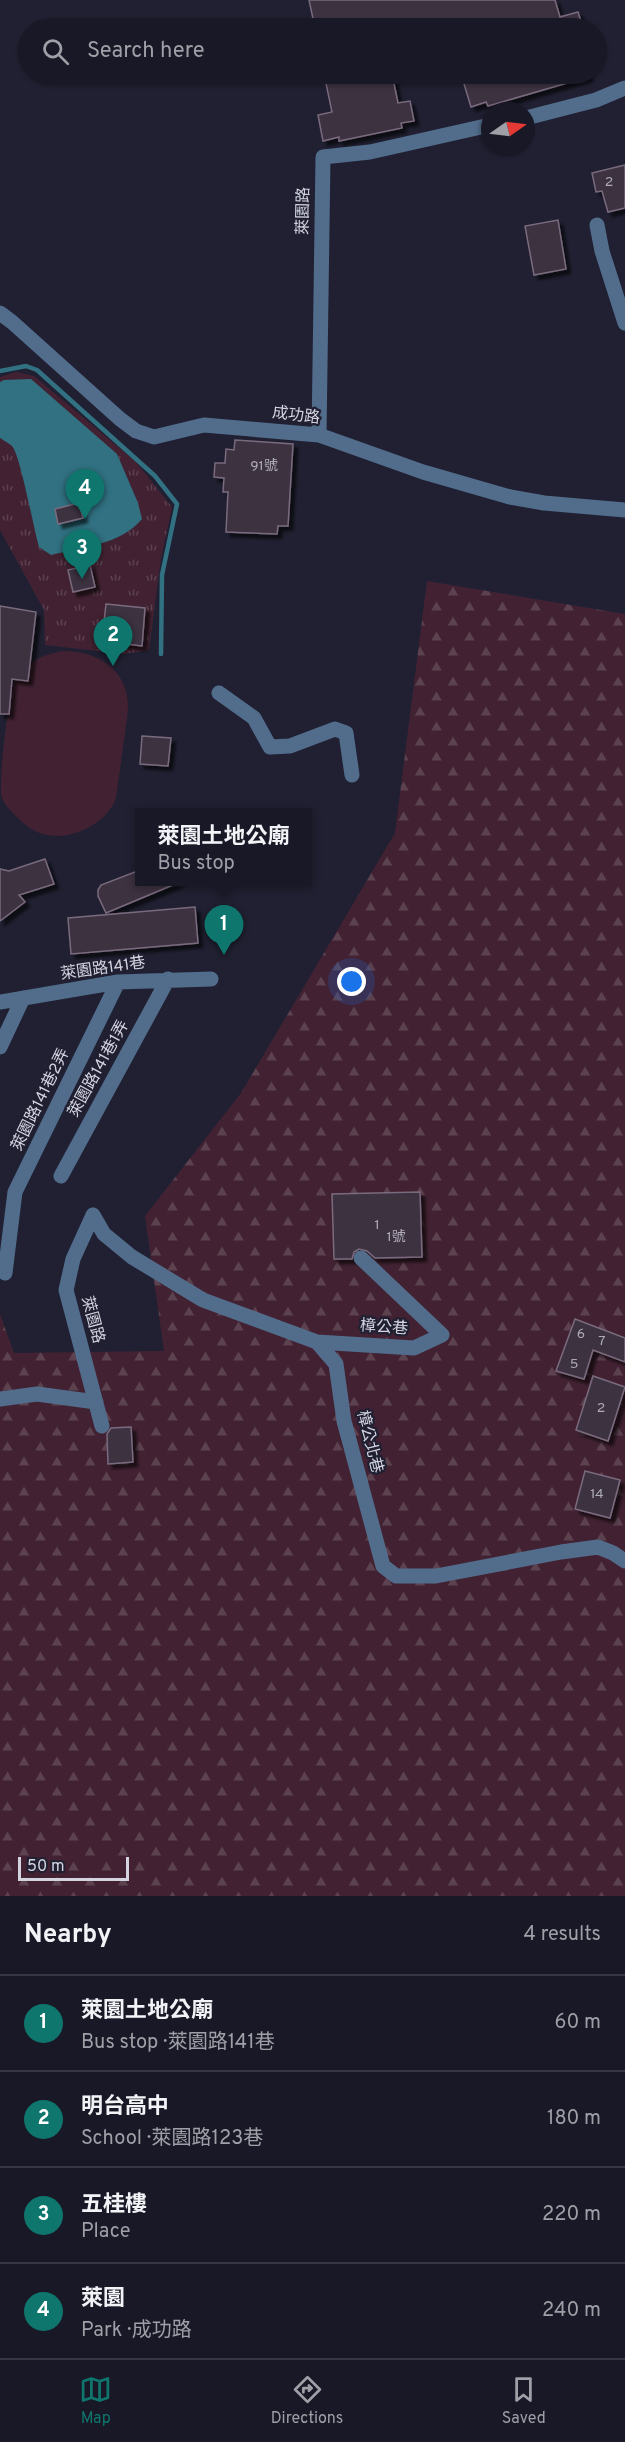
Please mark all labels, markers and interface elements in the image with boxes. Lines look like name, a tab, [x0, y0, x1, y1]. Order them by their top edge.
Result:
search box	[18, 18, 607, 84]
icon: search	[39, 35, 72, 68]
text: Search here	[87, 38, 205, 65]
north arrow	[481, 102, 535, 156]
house number: 2	[605, 174, 613, 191]
street label: 萊園路	[294, 187, 314, 235]
street label: 成功路	[271, 403, 321, 429]
house number: 91號	[250, 458, 278, 475]
pin: 4	[66, 470, 104, 519]
pin: 3	[62, 530, 101, 579]
pin: 2	[94, 616, 132, 666]
popup	[135, 808, 312, 886]
text: 萊園土地公廟	[157, 824, 290, 851]
text: Bus stop	[157, 851, 235, 877]
pin: 1	[204, 906, 244, 955]
street label: 萊園路141巷	[59, 953, 147, 985]
your location	[337, 967, 366, 996]
street label: 萊園路141巷1弄	[64, 1017, 134, 1121]
street label: 萊園路141巷2弄	[8, 1046, 74, 1154]
house number: 1	[374, 1217, 380, 1234]
house number: 1號	[386, 1229, 406, 1246]
street label: 萊園路	[76, 1294, 108, 1346]
street label: 樟公巷	[359, 1316, 409, 1340]
house number: 6	[577, 1326, 585, 1343]
house number: 7	[598, 1333, 606, 1350]
house number: 5	[570, 1356, 578, 1373]
house number: 2	[597, 1400, 605, 1417]
street label: 樟公北巷	[352, 1409, 386, 1475]
house number: 14	[590, 1486, 604, 1503]
scale bar	[18, 1854, 129, 1882]
text: 50 m	[27, 1857, 65, 1877]
text: Nearby	[24, 1919, 112, 1952]
text: 4 results	[524, 1922, 601, 1948]
text: 萊園土地公廟	[81, 1998, 213, 2025]
text: 1	[40, 2010, 48, 2036]
text: 60 m	[555, 2010, 601, 2036]
text: Bus stop · 萊園路141巷	[81, 2030, 275, 2056]
text: 明台高中	[81, 2094, 169, 2121]
text: 2	[37, 2106, 50, 2132]
text: 180 m	[547, 2106, 601, 2132]
text: School · 萊園路123巷	[81, 2126, 263, 2152]
text: 五桂樓	[81, 2192, 147, 2219]
text: 3	[38, 2202, 50, 2228]
text: 220 m	[542, 2202, 601, 2228]
text: Place	[81, 2219, 131, 2245]
text: 萊園	[81, 2286, 125, 2313]
text: 4	[37, 2298, 50, 2324]
text: 240 m	[542, 2298, 601, 2324]
text: Park · 成功路	[81, 2318, 192, 2344]
tab: Map	[79, 2373, 112, 2429]
tab: Directions	[271, 2373, 343, 2429]
tab: Saved	[502, 2373, 546, 2429]

